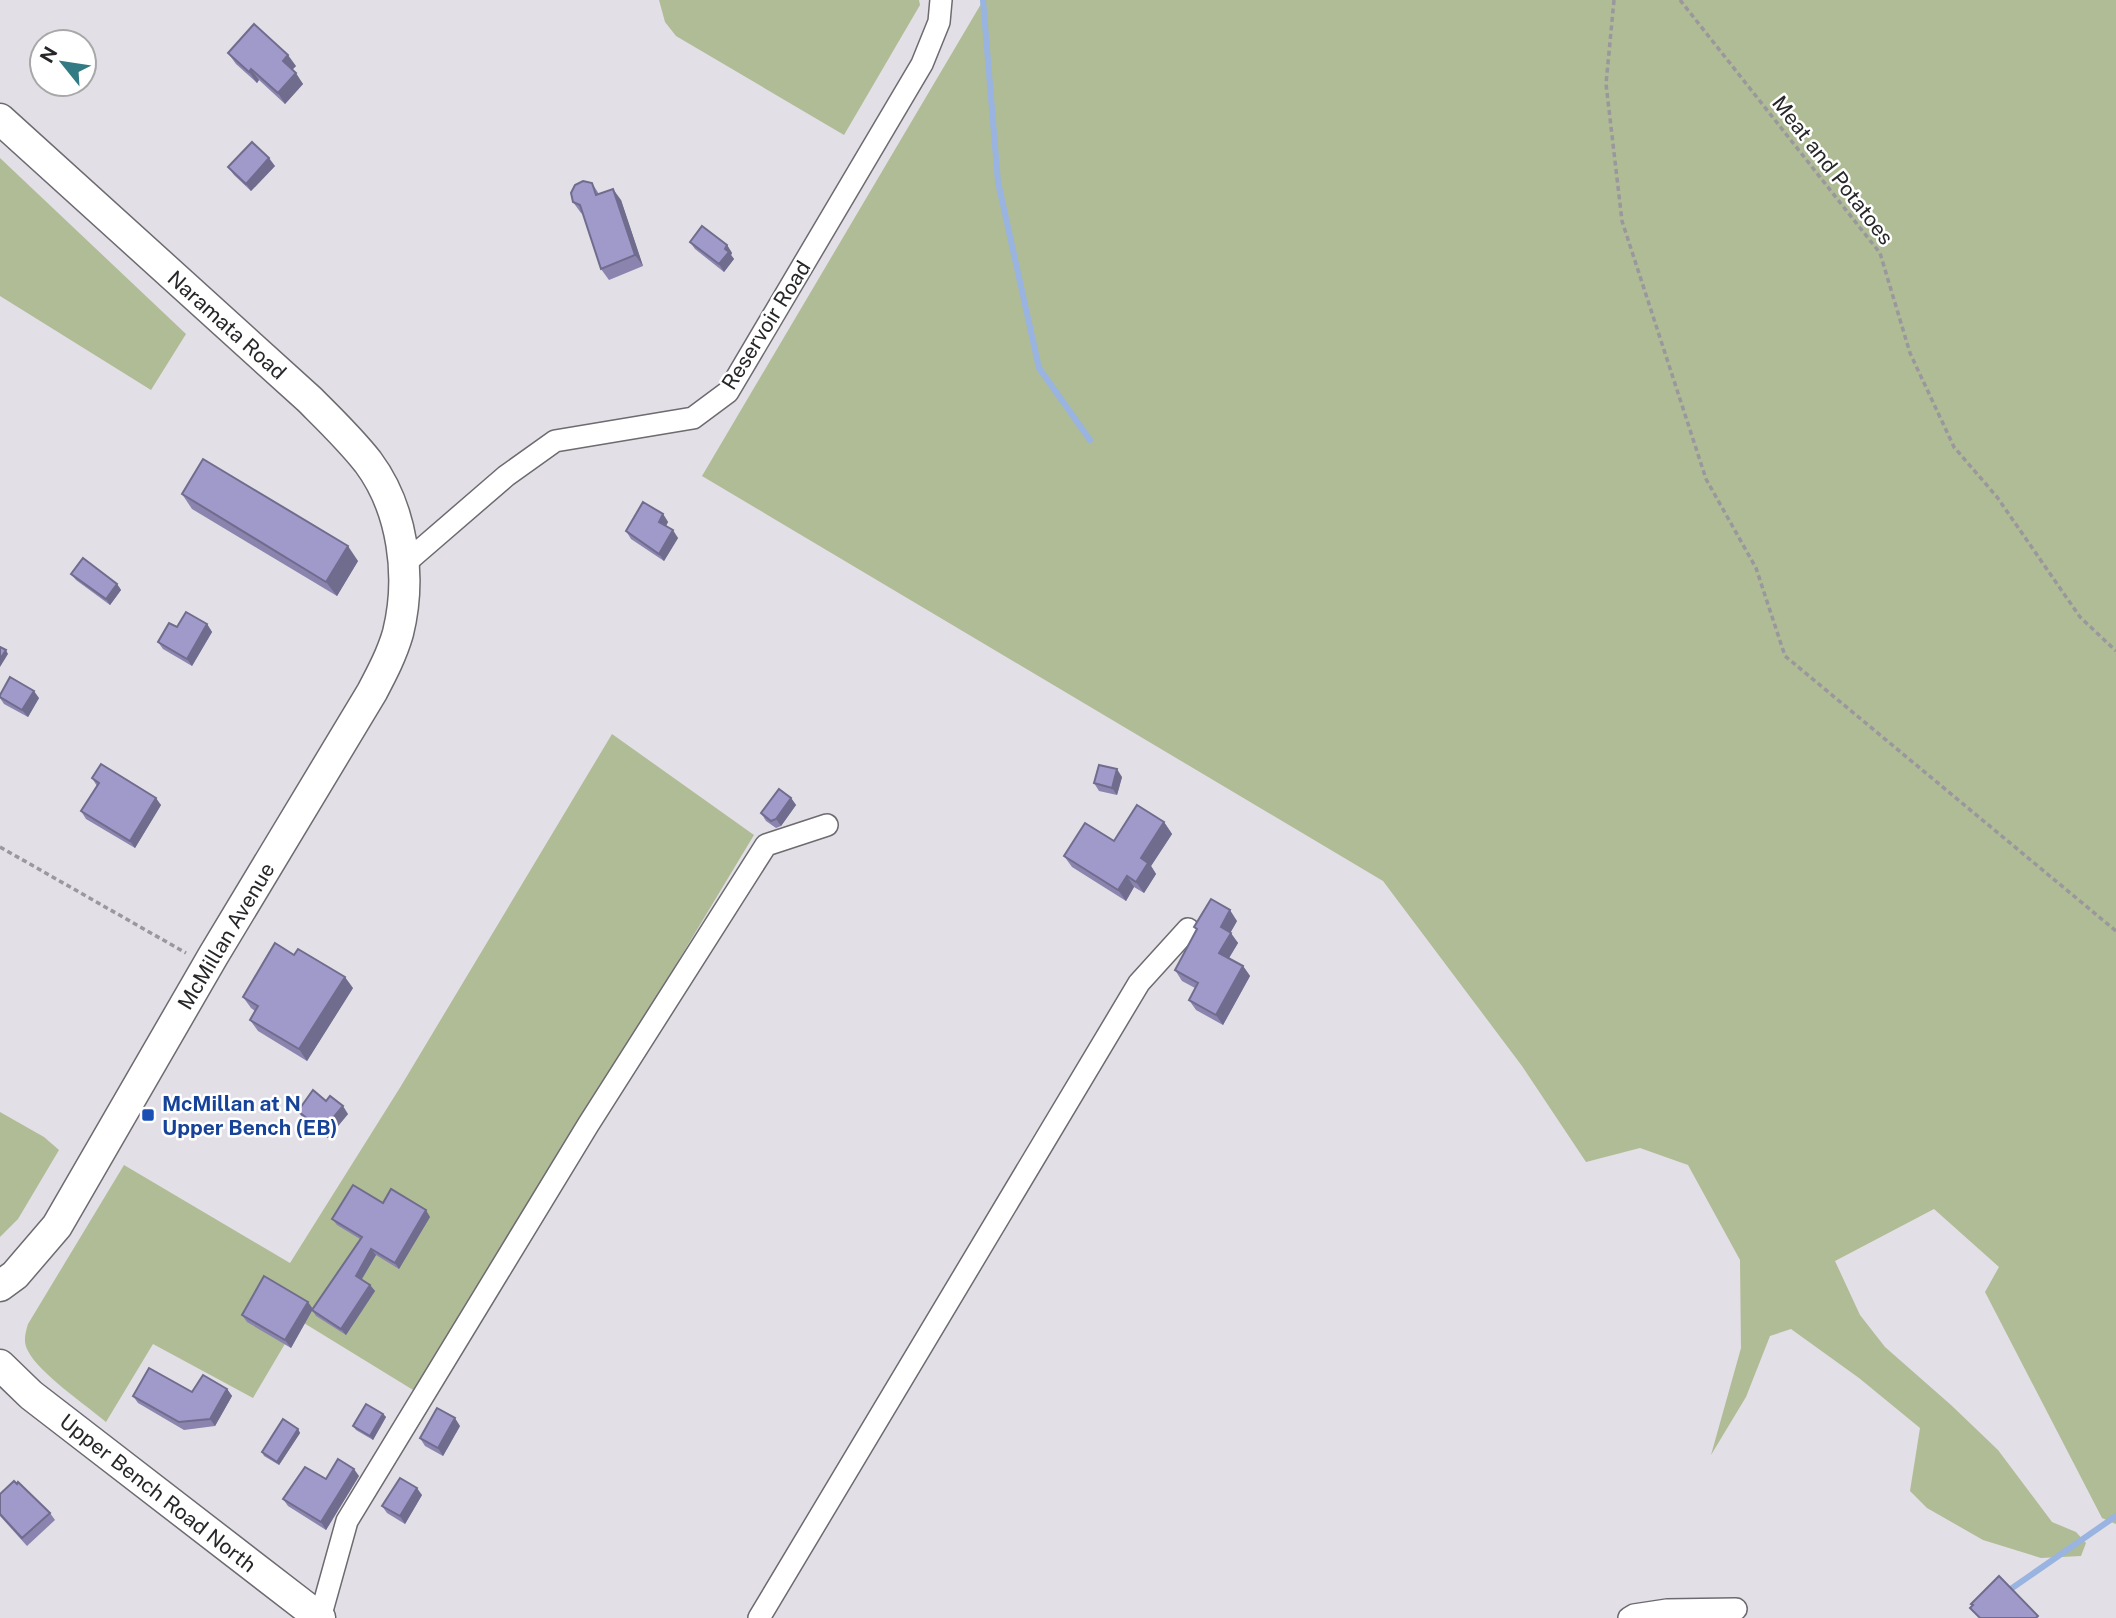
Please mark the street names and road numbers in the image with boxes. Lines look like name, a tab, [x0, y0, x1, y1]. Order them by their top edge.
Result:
street label: Meat and Potatoes	[1767, 91, 1899, 249]
street label: Reservoir Road	[716, 256, 816, 394]
street label: Naramata Road	[163, 265, 291, 385]
street label: McMillan Avenue	[172, 858, 280, 1014]
street label: Upper Bench Road North	[55, 1409, 261, 1577]

